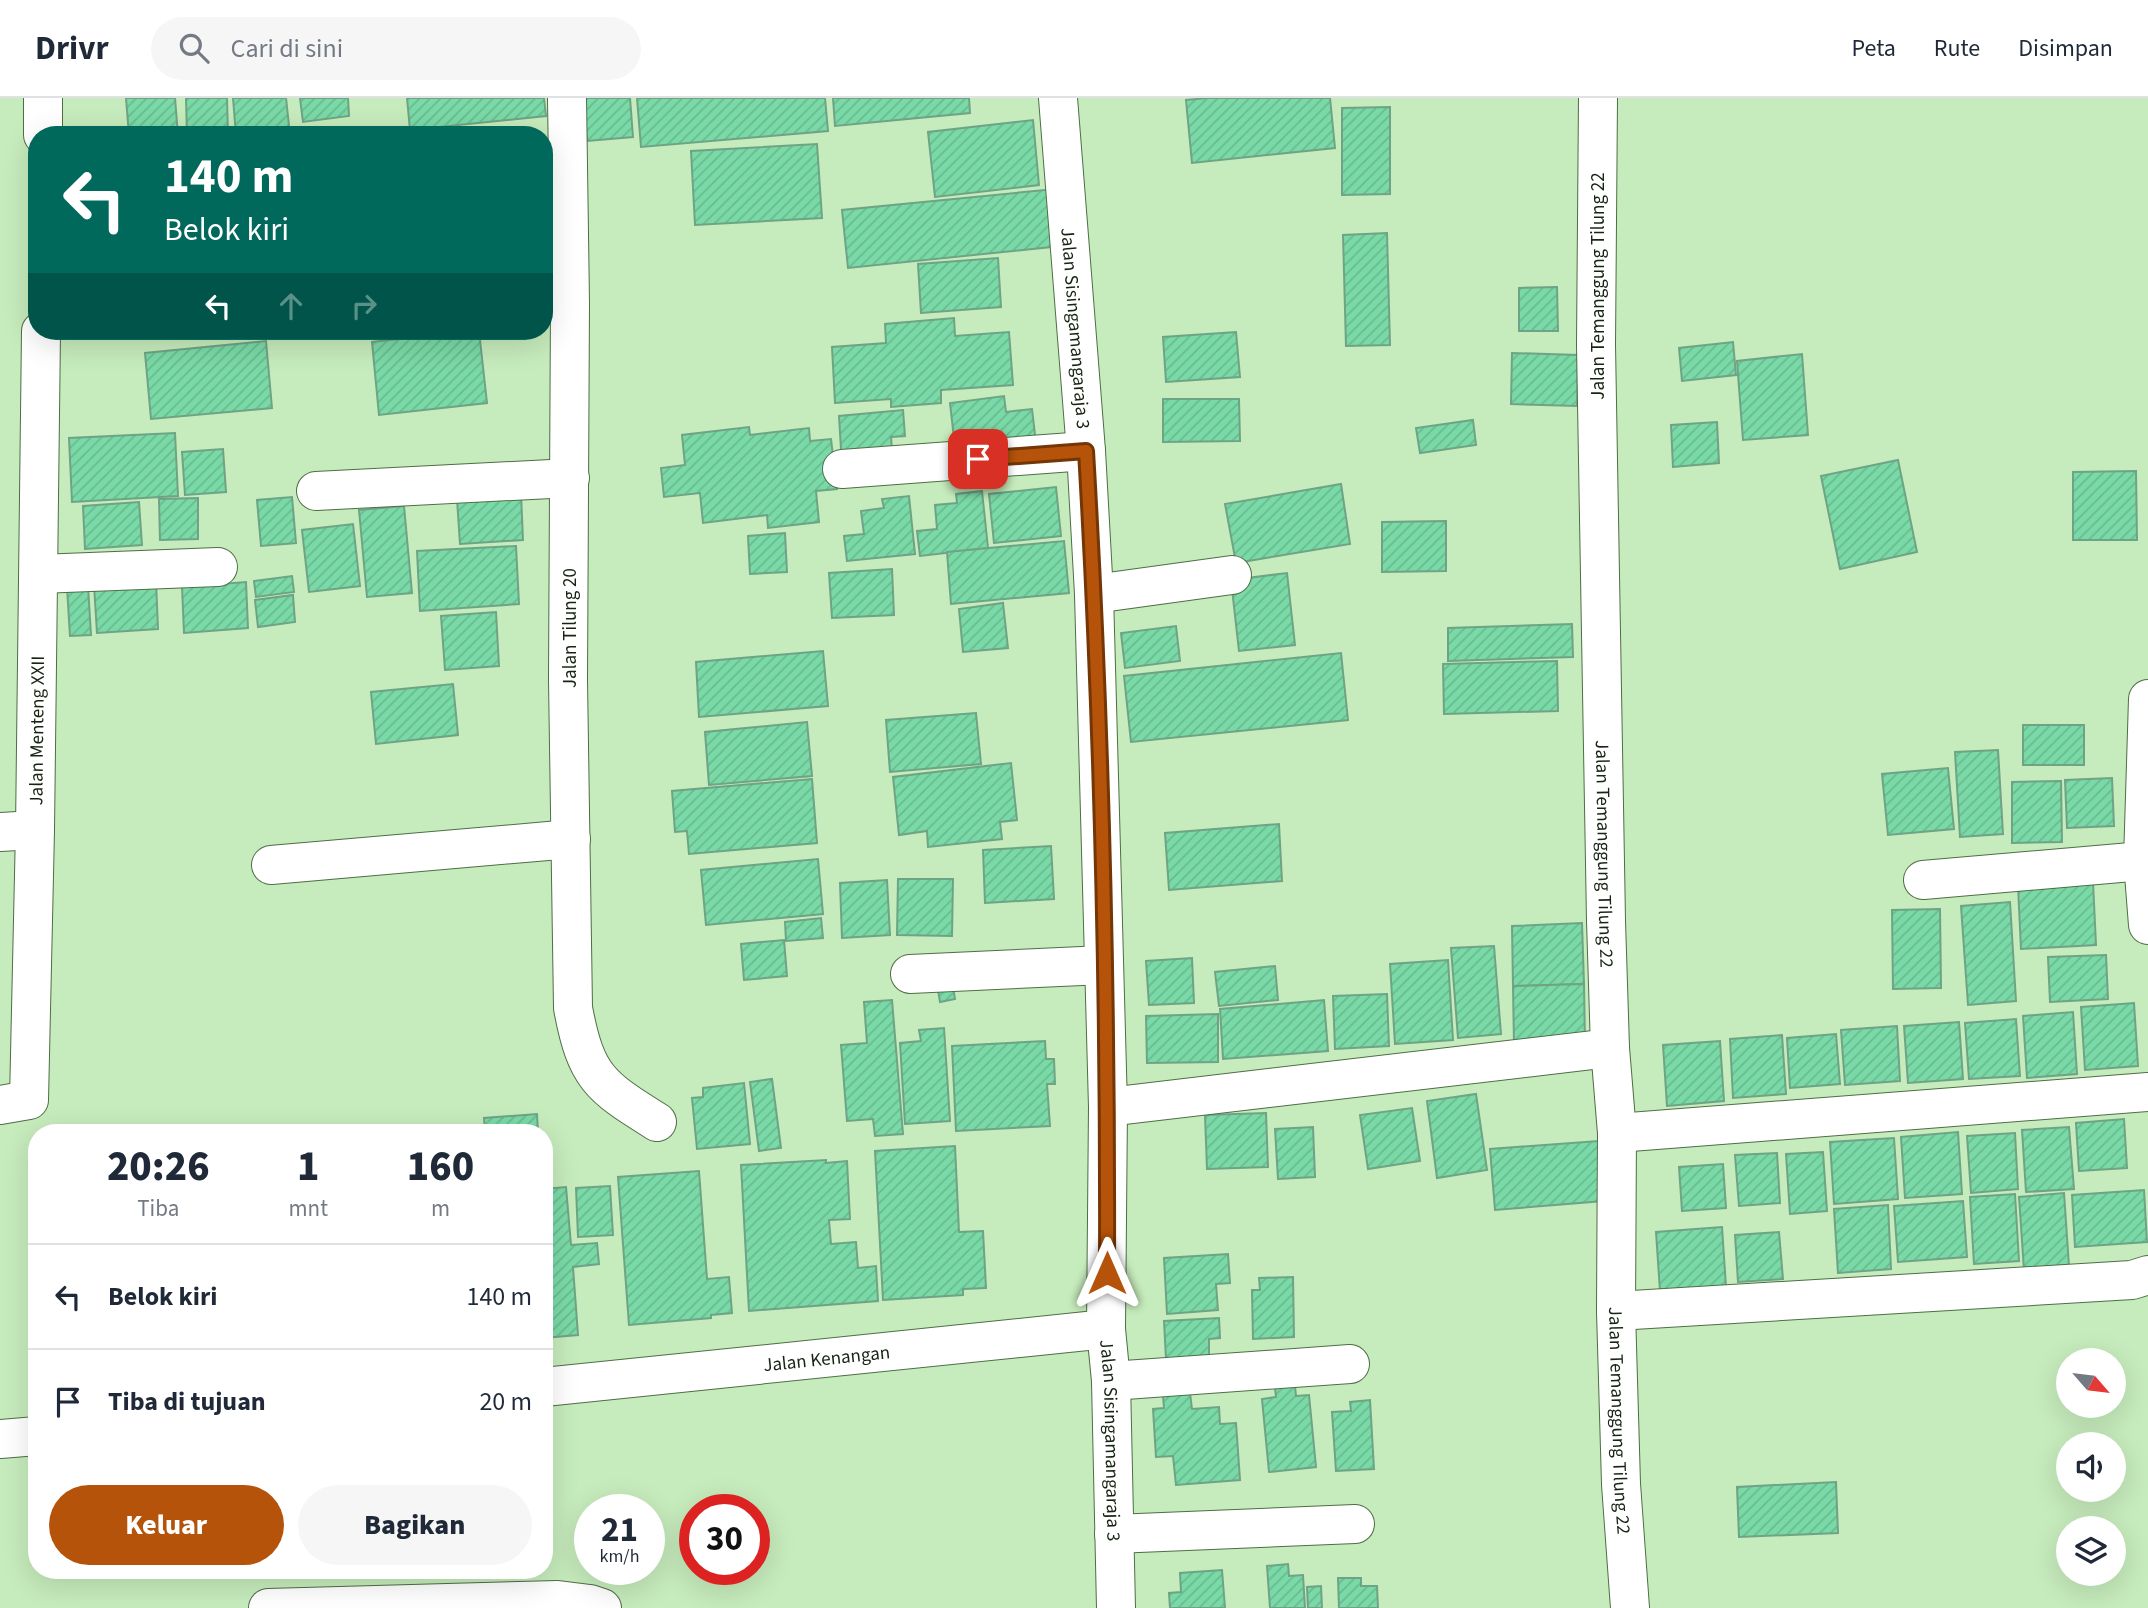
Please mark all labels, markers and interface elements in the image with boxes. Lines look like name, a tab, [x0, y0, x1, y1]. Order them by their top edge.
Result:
search box	[151, 17, 641, 80]
text: Drivr	[35, 25, 109, 72]
icon: search	[175, 29, 213, 67]
text: Cari di sini	[231, 30, 343, 67]
text: Peta	[1851, 31, 1896, 66]
text: Rute	[1934, 31, 1980, 66]
text: Disimpan	[2018, 31, 2113, 66]
text: 140 m	[164, 142, 293, 212]
icon: left	[49, 154, 140, 245]
street label: Jalan Temanggung Tilung 22	[1585, 172, 1612, 400]
text: Belok kiri	[164, 207, 289, 253]
street label: Jalan Sisingamangaraja 3	[1053, 227, 1096, 430]
icon: left	[199, 287, 237, 325]
icon: ahead	[272, 287, 310, 325]
icon: right	[345, 287, 383, 325]
pin	[948, 429, 1008, 489]
icon: arrive	[959, 440, 997, 478]
street label: Jalan Tilung 20	[557, 568, 584, 688]
street label: Jalan Menteng XXII	[23, 655, 52, 806]
street label: Jalan Temanggung Tilung 22	[1588, 740, 1619, 968]
text: 20:26	[107, 1137, 210, 1197]
text: 1	[297, 1137, 319, 1197]
text: 160	[407, 1137, 474, 1197]
text: Tiba	[137, 1192, 179, 1225]
text: mnt	[288, 1192, 328, 1225]
text: m	[431, 1192, 450, 1225]
position arrow	[1070, 1236, 1144, 1310]
icon: left	[49, 1278, 87, 1316]
text: Belok kiri	[108, 1278, 217, 1315]
text: 140 m	[466, 1278, 532, 1315]
street label: Jalan Temanggung Tilung 22	[1601, 1306, 1637, 1535]
street label: Jalan Sisingamangaraja 3	[1092, 1338, 1127, 1542]
street label: Jalan Kenangan	[762, 1339, 891, 1379]
north arrow	[2056, 1348, 2126, 1418]
map controls	[2056, 1348, 2126, 1586]
icon: arrive	[49, 1383, 87, 1421]
text: Tiba di tujuan	[108, 1383, 266, 1420]
text: 20 m	[479, 1383, 532, 1420]
button: sound	[2056, 1432, 2126, 1502]
button: Keluar	[49, 1485, 284, 1565]
button: Bagikan	[298, 1485, 532, 1565]
speed limit sign: 30	[679, 1494, 770, 1585]
text: 21	[601, 1505, 638, 1555]
button: layers	[2056, 1516, 2126, 1586]
text: km/h	[600, 1544, 639, 1569]

